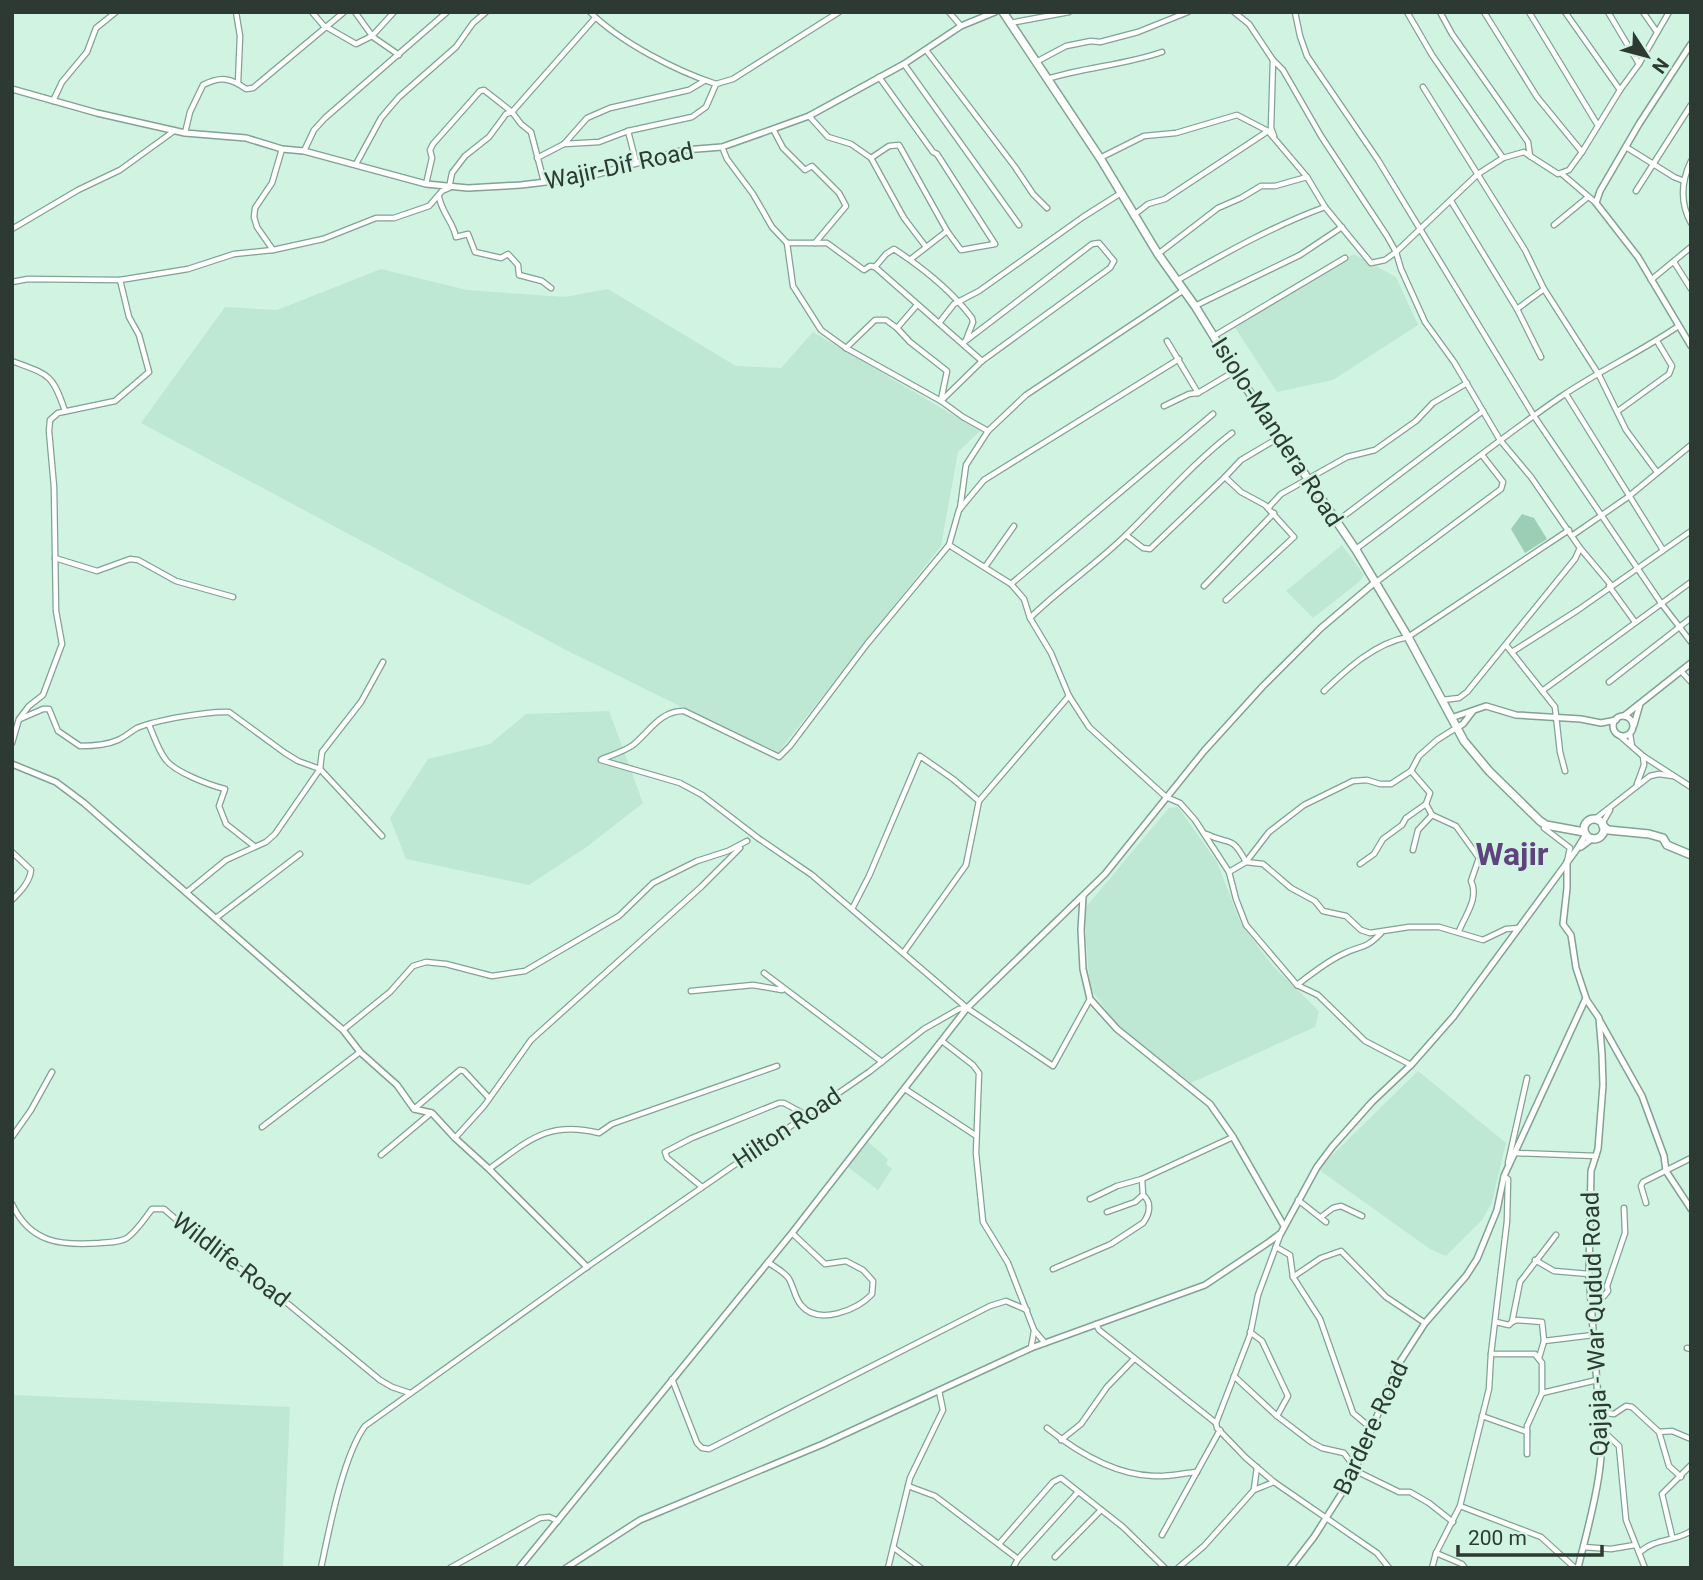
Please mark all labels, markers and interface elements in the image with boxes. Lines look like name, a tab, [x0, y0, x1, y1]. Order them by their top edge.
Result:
north arrow	[1612, 21, 1682, 91]
text: N	[1647, 54, 1674, 78]
street label: Wajir-Dif Road	[542, 137, 696, 195]
street label: Isiolo-Mandera Road	[1205, 332, 1349, 532]
district label: Wajir	[1475, 835, 1549, 873]
street label: Hilton Road	[728, 1082, 846, 1174]
street label: Qajaja - War Qudud Road	[1576, 1191, 1614, 1457]
street label: Wildlife Road	[167, 1207, 295, 1313]
street label: Bardere Road	[1328, 1357, 1414, 1499]
scale bar	[1458, 1514, 1602, 1558]
text: 200 m	[1468, 1526, 1527, 1550]

